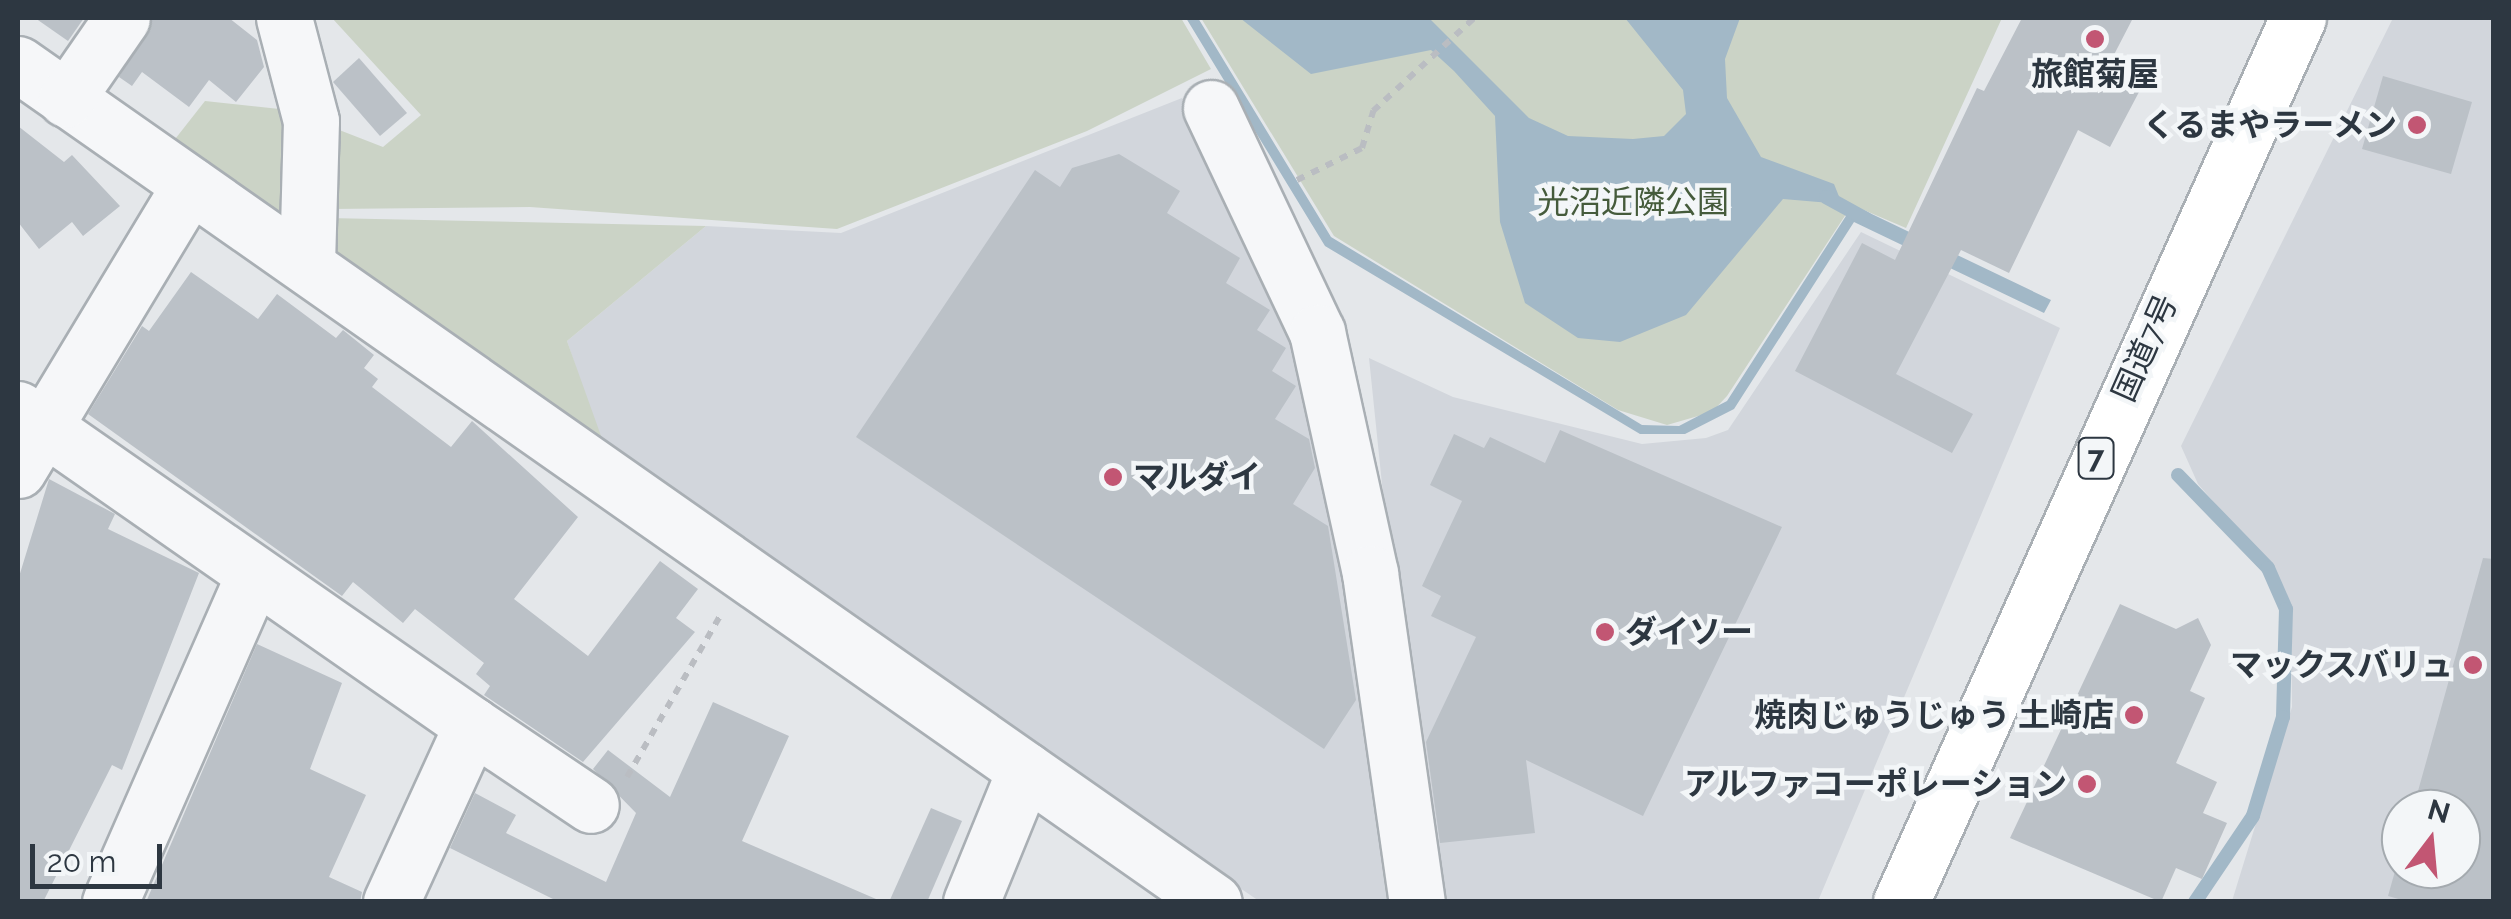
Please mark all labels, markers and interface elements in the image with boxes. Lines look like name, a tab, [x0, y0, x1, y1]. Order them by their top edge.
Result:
marker: 旅館菊屋	[2084, 28, 2106, 50]
place label: 旅館菊屋	[2031, 55, 2159, 93]
place label: くるまやラーメン	[2141, 106, 2397, 144]
marker: くるまやラーメン	[2406, 114, 2428, 136]
park label: 光沼近隣公園	[1537, 183, 1729, 221]
street label: 国道7号	[2104, 289, 2186, 407]
road number: 7	[2076, 433, 2116, 483]
place label: マルダイ	[1133, 458, 1261, 496]
marker: マルダイ	[1102, 466, 1124, 488]
place label: ダイソー	[1625, 613, 1753, 651]
marker: ダイソー	[1594, 621, 1616, 643]
place label: マックスバリュ	[2229, 646, 2453, 684]
marker: マックスバリュ	[2462, 654, 2484, 676]
place label: 焼肉じゅうじゅう 土崎店	[1754, 696, 2114, 734]
marker: 焼肉じゅうじゅう 土崎店	[2123, 704, 2145, 726]
place label: アルファコーポレーション	[1683, 765, 2067, 803]
marker: アルファコーポレーション	[2076, 773, 2098, 795]
north arrow	[2381, 789, 2481, 889]
text: N	[2424, 793, 2454, 830]
scale bar	[35, 824, 168, 886]
text: 20 m	[47, 844, 116, 879]

